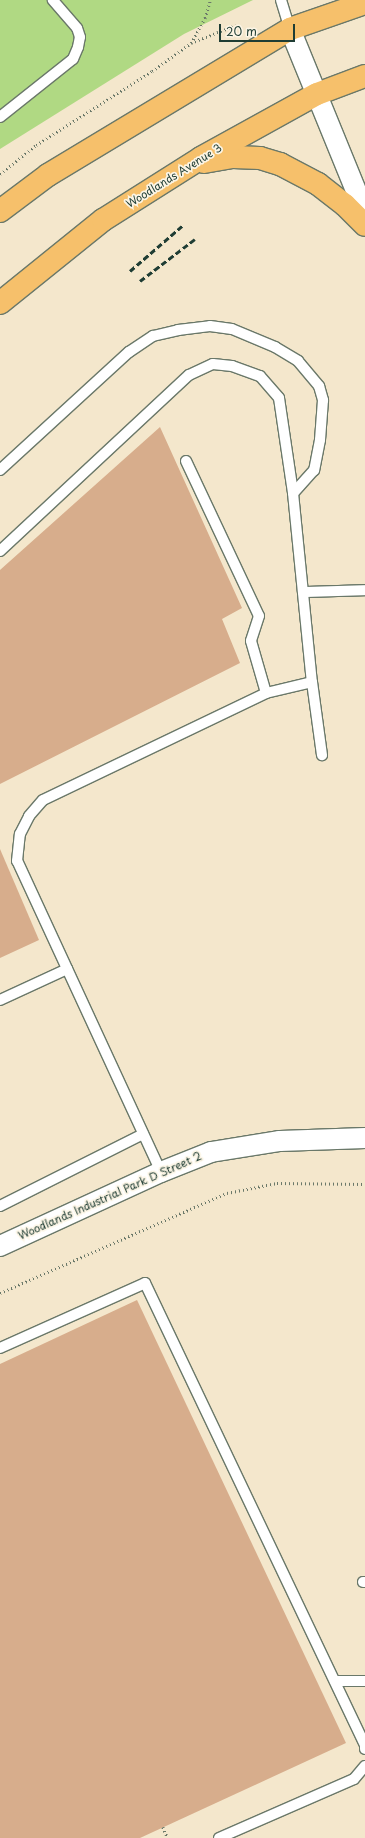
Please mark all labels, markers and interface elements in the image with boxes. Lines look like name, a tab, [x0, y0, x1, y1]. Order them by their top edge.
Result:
scale bar	[221, 16, 297, 42]
text: 20 m	[226, 22, 257, 40]
street label: Woodlands Avenue 3	[124, 141, 224, 211]
street label: Woodlands Industrial Park D Street 2	[16, 1150, 204, 1242]

